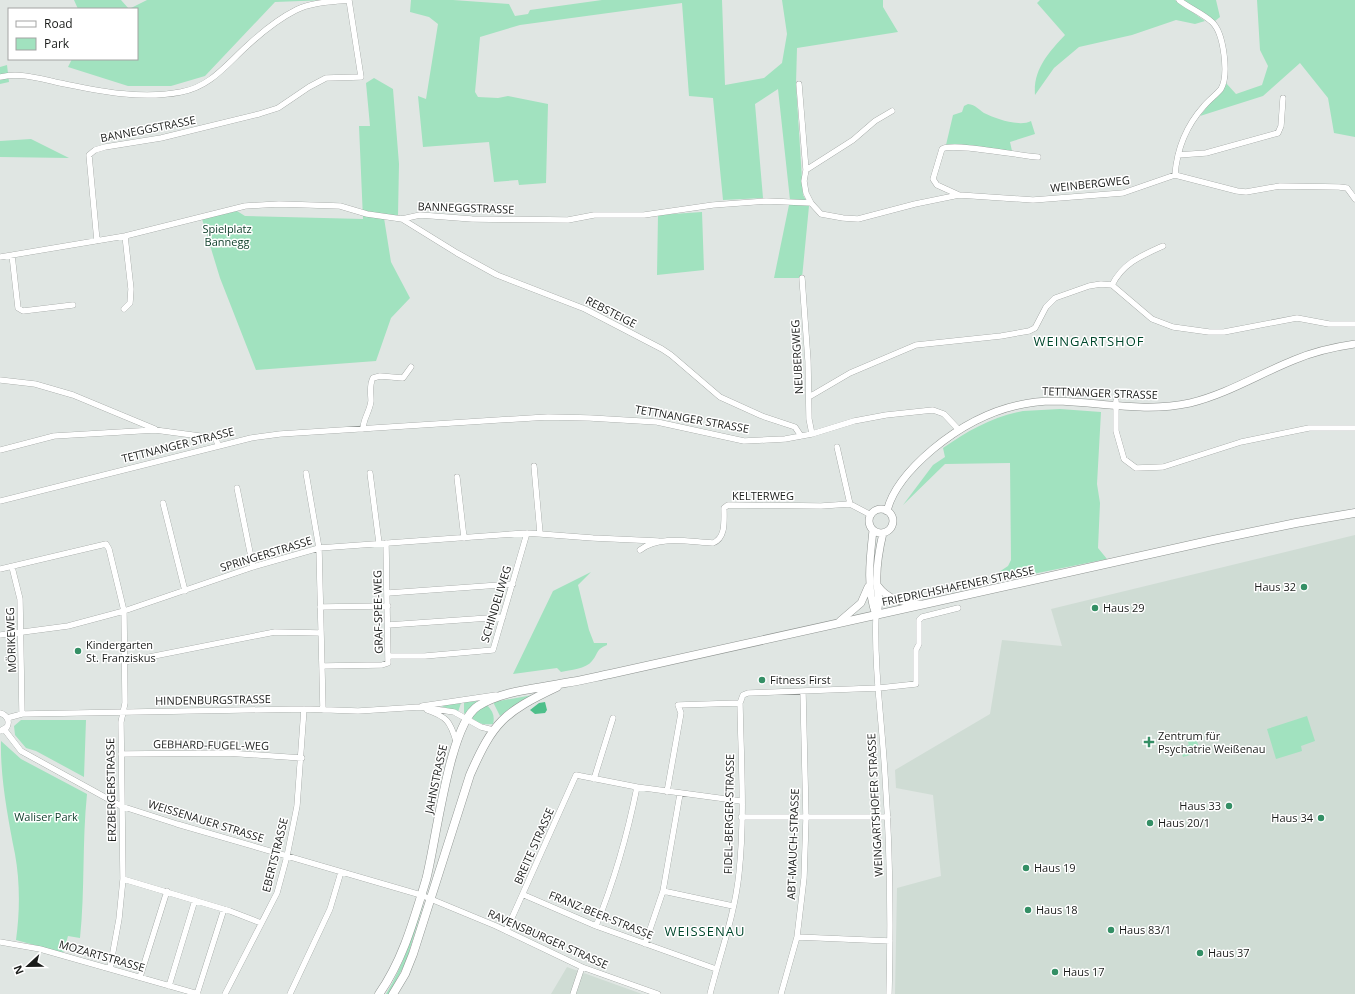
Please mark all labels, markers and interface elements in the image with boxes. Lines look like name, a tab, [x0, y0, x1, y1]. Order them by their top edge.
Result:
legend	[8, 8, 138, 60]
text: Road	[44, 15, 73, 32]
text: Park	[44, 35, 70, 52]
street label: BANNEGGSTRASSE	[99, 112, 197, 145]
street label: WEINBERGWEG	[1049, 172, 1130, 195]
street label: BANNEGGSTRASSE	[417, 198, 515, 217]
park label: Spielplatz Bannegg	[202, 221, 252, 249]
street label: REBSTEIGE	[583, 292, 639, 331]
street label: NEUBERGWEG	[787, 319, 806, 395]
district label: WEINGARTSHOF	[1033, 332, 1145, 350]
street label: TETTNANGER STRASSE	[1042, 383, 1158, 402]
street label: TETTNANGER STRASSE	[634, 401, 750, 436]
street label: TETTNANGER STRASSE	[120, 423, 236, 466]
street label: KELTERWEG	[732, 488, 794, 503]
street label: SPRINGERSTRASSE	[218, 532, 314, 575]
street label: FRIEDRICHSHAFENER STRASSE	[880, 562, 1035, 609]
street label: SCHINDELIWEG	[477, 564, 514, 644]
street label: GRAF-SPEE-WEG	[369, 570, 386, 654]
place label: Haus 32	[1254, 579, 1296, 594]
marker: Haus 32	[1299, 582, 1309, 592]
place label: Haus 29	[1103, 600, 1145, 615]
marker: Haus 29	[1090, 603, 1100, 613]
street label: MÖRIKEWEG	[2, 607, 19, 673]
place label: Kindergarten St. Franziskus	[86, 637, 156, 665]
marker: Kindergarten St. Franziskus	[73, 646, 83, 656]
place label: Fitness First	[770, 672, 831, 687]
marker: Fitness First	[757, 675, 767, 685]
street label: HINDENBURGSTRASSE	[155, 691, 271, 708]
place label: Zentrum für Psychatrie Weißenau	[1158, 728, 1265, 756]
street label: WEINGARTSHOFER STRASSE	[863, 733, 886, 877]
street label: GEBHARD-FUGEL-WEG	[153, 736, 269, 753]
marker: Zentrum für Psychatrie Weißenau	[1143, 736, 1155, 748]
street label: ERZBERGERSTRASSE	[102, 738, 119, 842]
street label: JAHNSTRASSE	[421, 743, 450, 816]
street label: FIDEL-BERGER-STRASSE	[720, 754, 737, 874]
street label: ABT-MAUCH-STRASSE	[783, 788, 802, 900]
street label: WEISSENAUER STRASSE	[146, 796, 266, 845]
place label: Haus 33	[1179, 798, 1221, 813]
marker: Haus 33	[1224, 801, 1234, 811]
street label: BREITE STRASSE	[510, 805, 557, 886]
park label: Waliser Park	[14, 809, 78, 824]
place label: Haus 34	[1271, 810, 1314, 825]
marker: Haus 34	[1316, 813, 1326, 823]
place label: Haus 20/1	[1158, 815, 1210, 830]
street label: EBERTSTRASSE	[258, 816, 291, 894]
marker: Haus 20/1	[1145, 818, 1155, 828]
place label: Haus 19	[1034, 860, 1076, 875]
marker: Haus 19	[1021, 863, 1031, 873]
street label: FRANZ-BEER-STRASSE	[547, 887, 656, 942]
place label: Haus 18	[1036, 902, 1078, 917]
street label: RAVENSBURGER STRASSE	[486, 905, 611, 972]
marker: Haus 18	[1023, 905, 1033, 915]
district label: WEISSENAU	[665, 922, 745, 940]
place label: Haus 83/1	[1119, 922, 1171, 937]
marker: Haus 83/1	[1106, 925, 1116, 935]
street label: MOZARTSTRASSE	[58, 936, 147, 975]
place label: Haus 37	[1208, 945, 1250, 960]
north arrow	[8, 946, 48, 986]
marker: Haus 37	[1195, 948, 1205, 958]
text: N	[10, 963, 27, 977]
place label: Haus 17	[1063, 964, 1105, 979]
marker: Haus 17	[1050, 967, 1060, 977]

